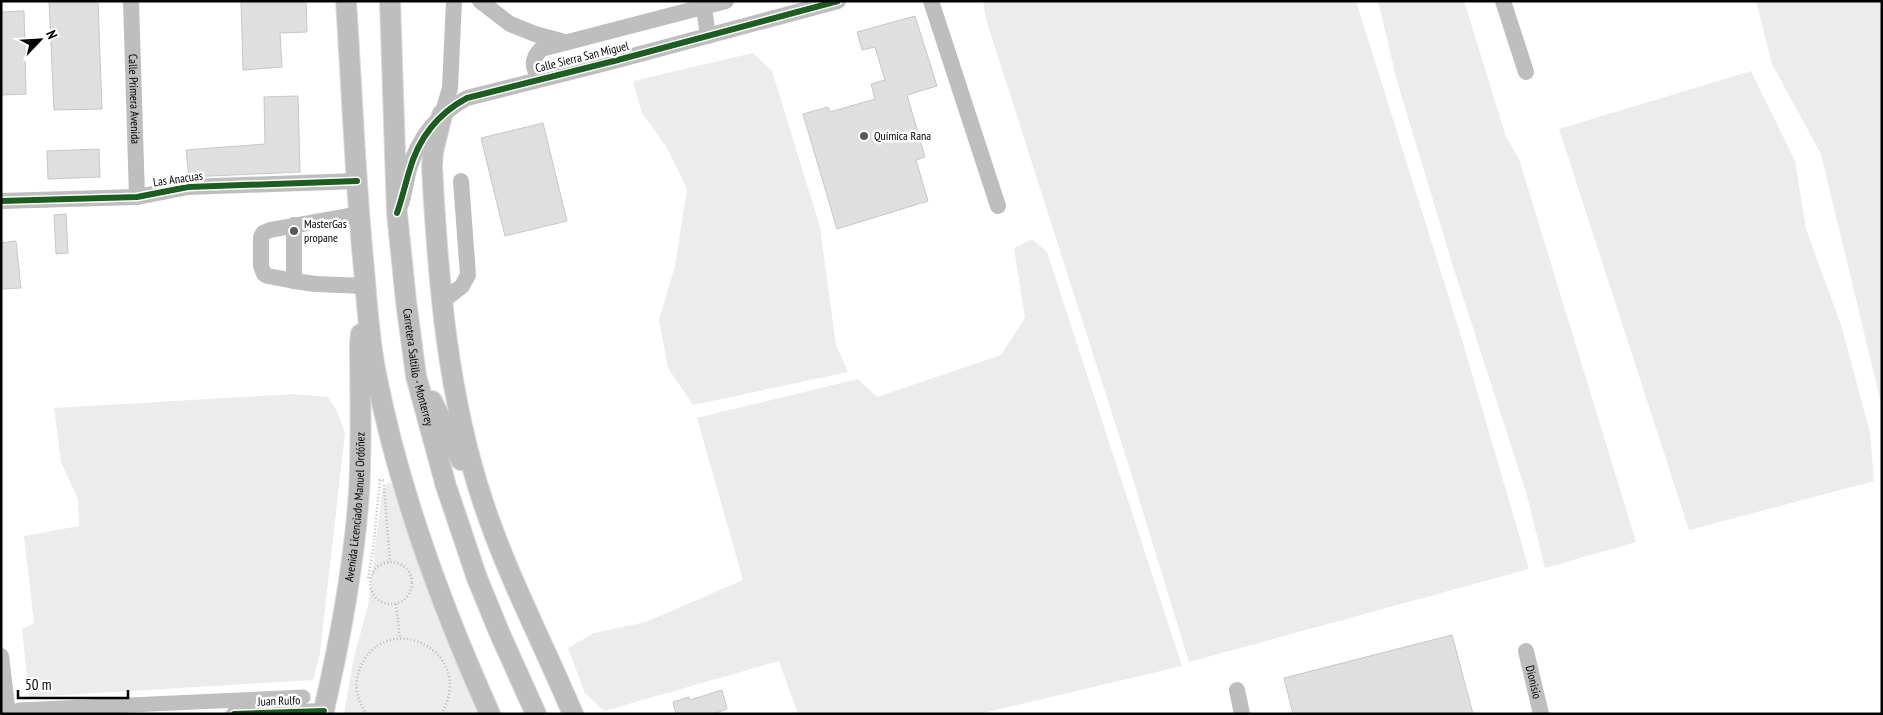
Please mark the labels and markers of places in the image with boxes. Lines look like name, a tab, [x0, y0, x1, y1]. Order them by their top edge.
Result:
place label: Química Rana	[874, 128, 931, 143]
marker: Química Rana	[858, 130, 870, 142]
place label: MasterGas propane	[304, 216, 347, 245]
marker: MasterGas propane	[288, 225, 300, 237]

